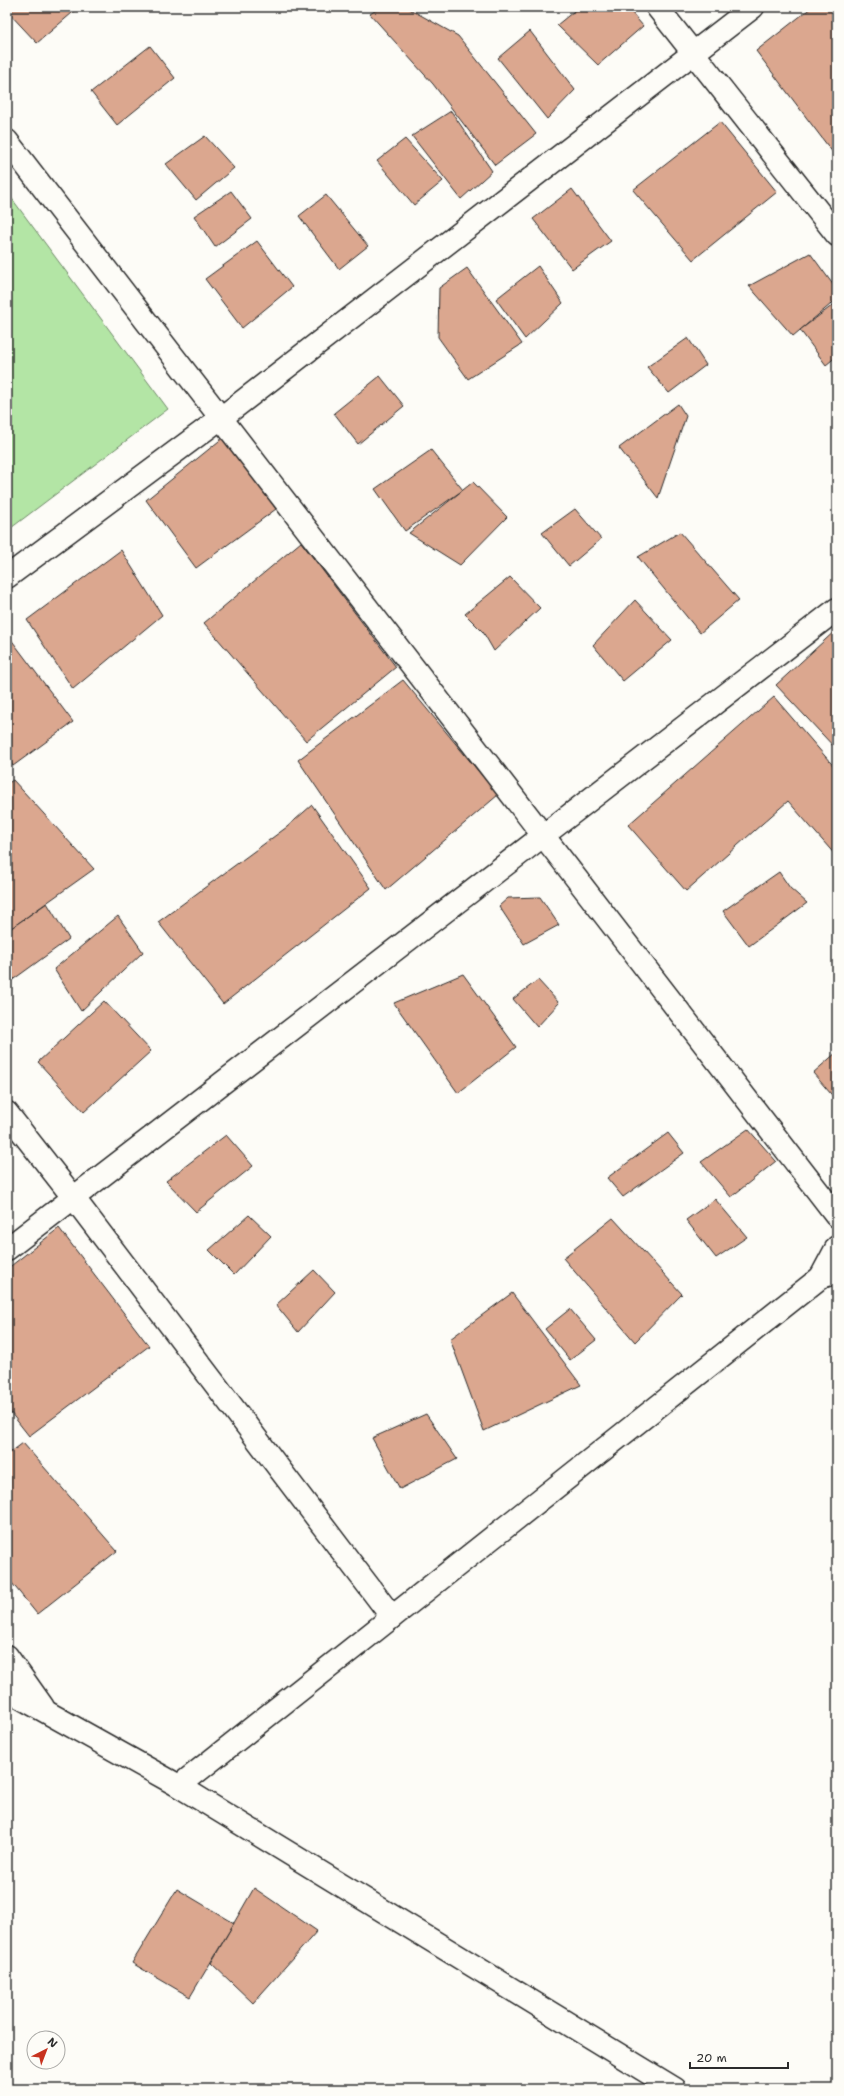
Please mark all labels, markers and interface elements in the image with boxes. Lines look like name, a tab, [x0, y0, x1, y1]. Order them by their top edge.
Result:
north arrow	[26, 2030, 66, 2070]
text: N	[44, 2034, 61, 2052]
scale bar	[690, 2044, 788, 2070]
text: 20 m	[696, 2050, 727, 2066]

